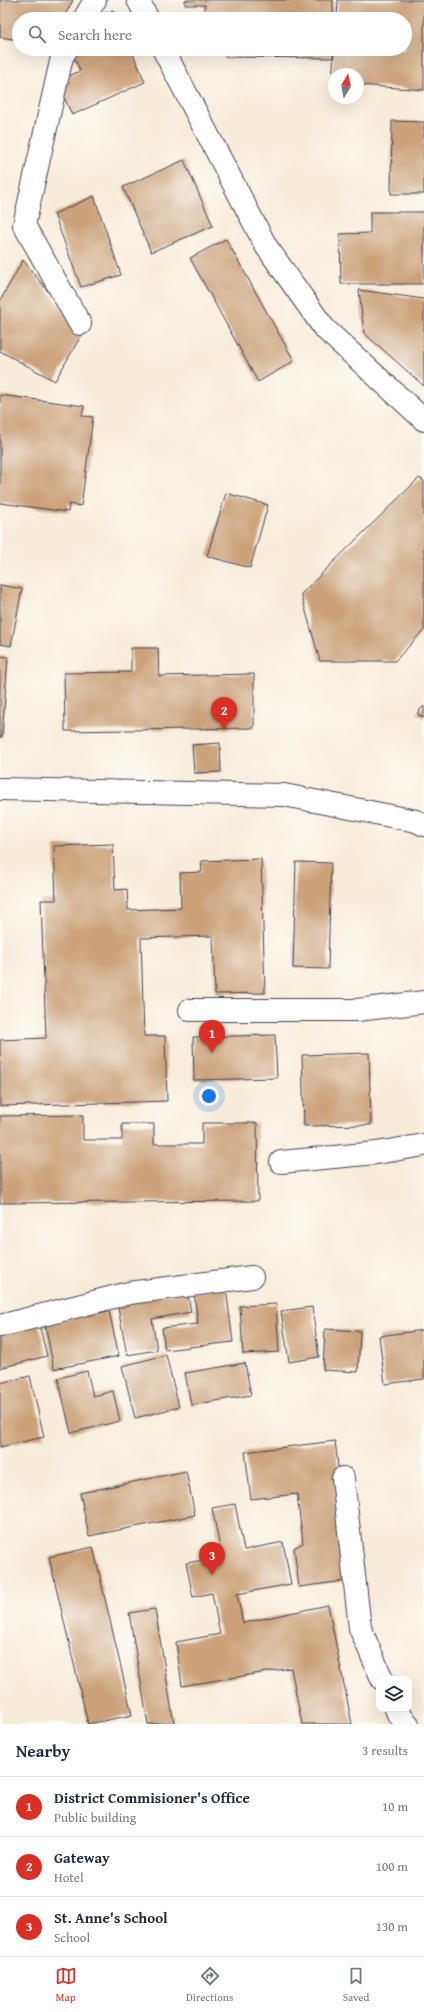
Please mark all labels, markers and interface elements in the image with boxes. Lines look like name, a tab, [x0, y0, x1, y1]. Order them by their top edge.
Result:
search box	[12, 12, 412, 56]
icon: search	[26, 23, 48, 45]
text: Search here	[58, 24, 132, 45]
north arrow	[328, 68, 364, 104]
pin: 2	[211, 697, 237, 730]
pin: 1	[199, 1020, 225, 1053]
your location	[199, 1086, 219, 1106]
pin: 3	[199, 1542, 225, 1575]
map controls	[376, 1676, 412, 1712]
button: layers	[376, 1676, 412, 1712]
text: Nearby	[16, 1738, 70, 1763]
text: 3 results	[362, 1741, 408, 1760]
text: District Commisioner's Office	[54, 1787, 250, 1808]
text: 1	[26, 1797, 32, 1816]
text: 10 m	[382, 1797, 408, 1816]
text: Public building	[54, 1808, 136, 1827]
text: Gateway	[54, 1847, 110, 1868]
text: 2	[26, 1857, 32, 1876]
text: 100 m	[376, 1857, 408, 1876]
text: Hotel	[54, 1868, 84, 1887]
text: St. Anne's School	[54, 1907, 168, 1928]
text: 3	[26, 1917, 32, 1936]
text: 130 m	[376, 1917, 408, 1936]
text: School	[54, 1928, 90, 1947]
tab: Map	[55, 1965, 77, 2005]
tab: Directions	[186, 1965, 233, 2005]
tab: Saved	[343, 1965, 369, 2005]

